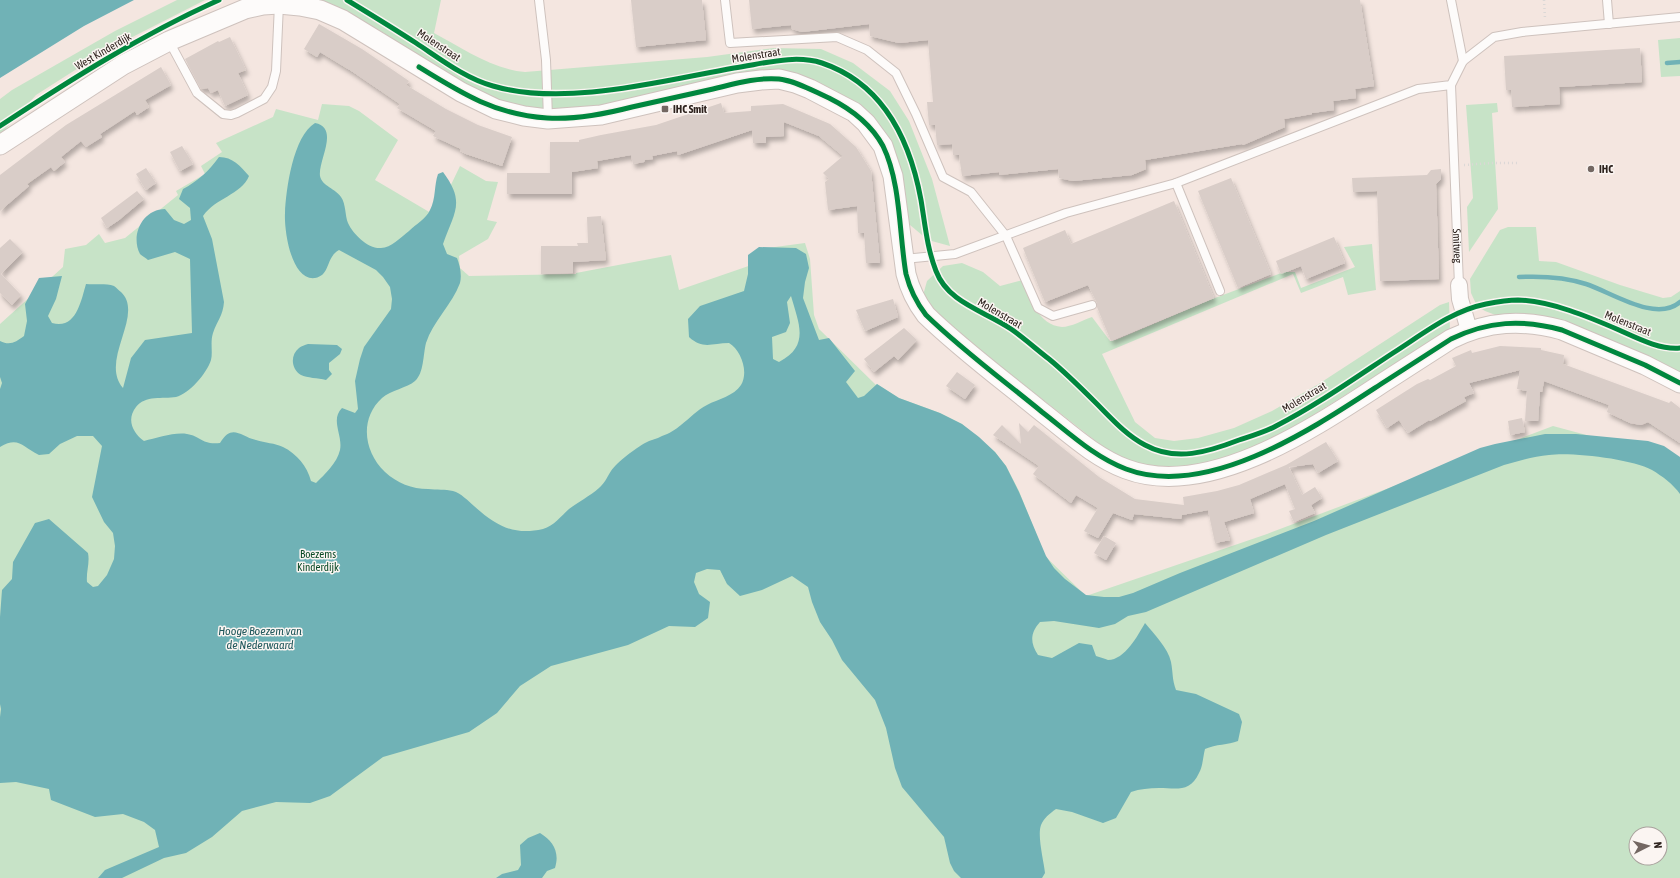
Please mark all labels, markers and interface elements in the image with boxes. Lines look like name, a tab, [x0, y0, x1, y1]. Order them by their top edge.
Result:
street label: Molenstraat	[415, 27, 463, 63]
street label: West Kinderdijk	[73, 30, 133, 72]
street label: Molenstraat	[731, 45, 781, 65]
place label: IHC Smit	[673, 103, 708, 115]
marker: IHC Smit	[660, 104, 670, 114]
place label: IHC	[1599, 163, 1613, 175]
marker: IHC	[1586, 164, 1596, 174]
street label: Smitweg	[1451, 228, 1464, 264]
street label: Molenstraat	[976, 296, 1024, 330]
street label: Molenstraat	[1603, 308, 1653, 338]
street label: Molenstraat	[1280, 379, 1328, 415]
park label: Boezems Kinderdijk	[297, 548, 339, 573]
water label: Hooge Boezem van de Nederwaard	[218, 624, 302, 652]
north arrow	[1628, 826, 1668, 866]
text: N	[1652, 841, 1664, 849]

